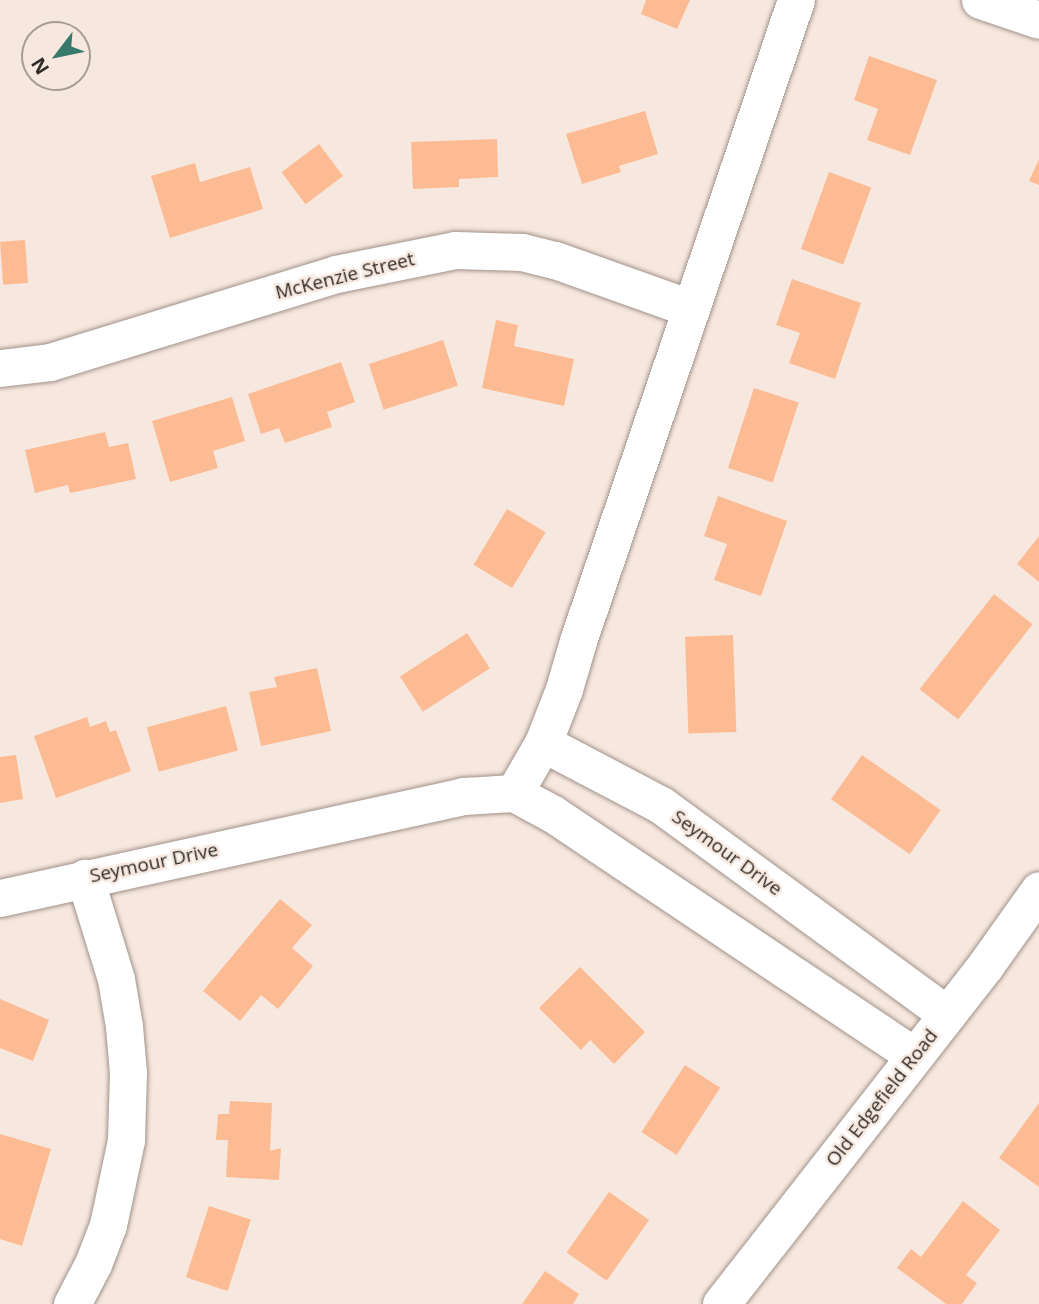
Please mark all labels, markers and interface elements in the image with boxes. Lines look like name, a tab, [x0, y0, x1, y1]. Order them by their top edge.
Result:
north arrow	[21, 21, 91, 91]
text: N	[25, 53, 55, 80]
street label: McKenzie Street	[273, 248, 417, 304]
street label: Seymour Drive	[668, 805, 786, 901]
street label: Seymour Drive	[88, 838, 220, 888]
street label: Old Edgefield Road	[821, 1025, 943, 1171]

